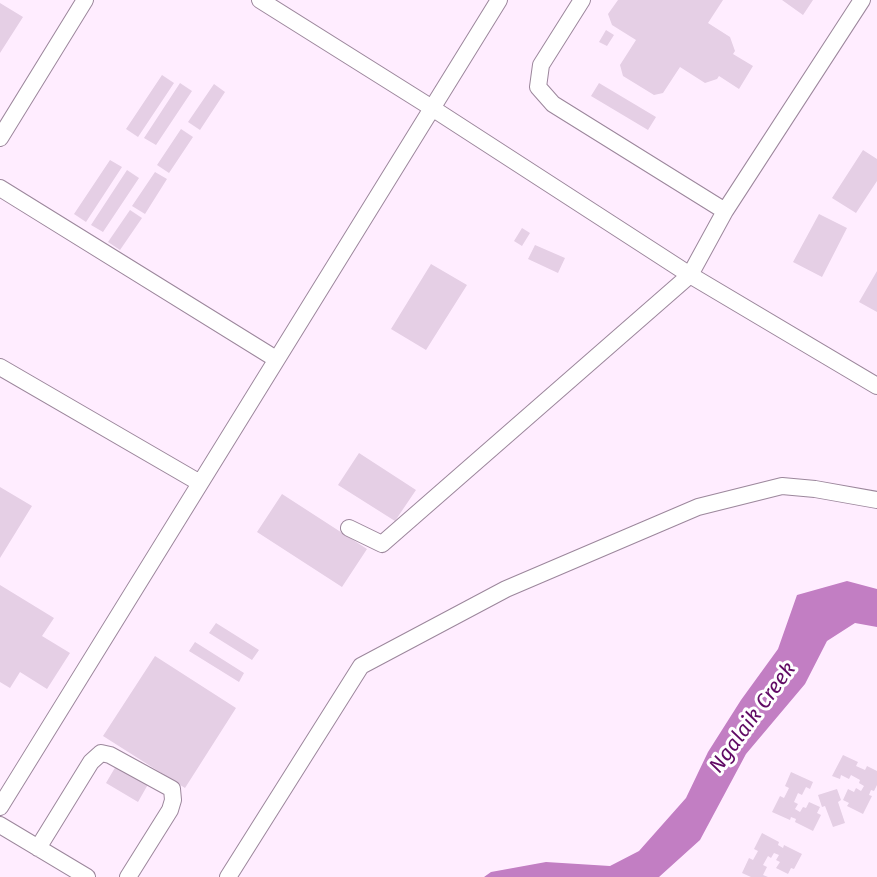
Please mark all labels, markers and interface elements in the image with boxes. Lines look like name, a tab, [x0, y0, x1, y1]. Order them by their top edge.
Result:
water label: Ngalaik Creek	[704, 658, 802, 778]

